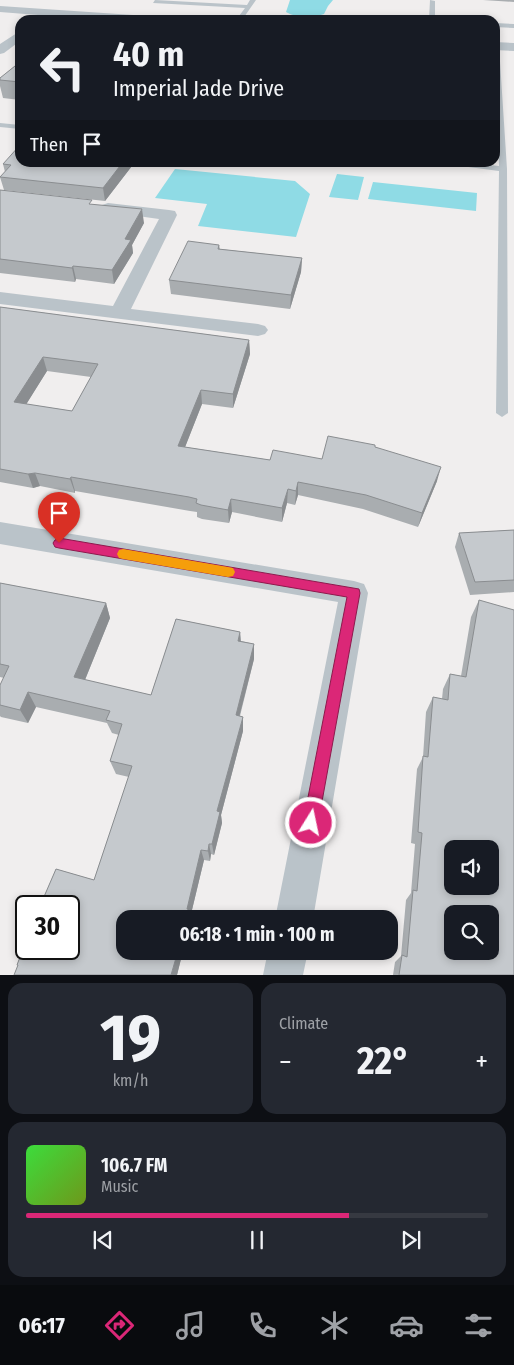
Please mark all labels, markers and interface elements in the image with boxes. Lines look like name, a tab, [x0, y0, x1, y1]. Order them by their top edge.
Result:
text: 40 m	[113, 33, 184, 75]
icon: left	[30, 35, 95, 100]
text: Imperial Jade Drive	[113, 75, 284, 102]
icon: arrive	[78, 130, 106, 158]
text: Then	[30, 133, 68, 156]
pin	[38, 492, 80, 543]
icon: arrive	[45, 499, 73, 527]
position arrow	[284, 796, 336, 848]
map controls	[444, 840, 499, 960]
button: sound	[444, 840, 499, 895]
speed limit sign: 30	[15, 895, 80, 960]
button: search	[444, 905, 499, 960]
text: 06:18 · 1 min · 100 m	[179, 923, 335, 946]
text: 19	[100, 999, 161, 1077]
text: Climate	[279, 1014, 328, 1033]
text: 22°	[357, 1038, 410, 1084]
text: −	[279, 1045, 292, 1078]
text: +	[475, 1045, 488, 1078]
text: km/h	[113, 1071, 148, 1090]
text: 106.7 FM	[101, 1154, 167, 1177]
text: Music	[101, 1177, 138, 1196]
icon: previous	[89, 1226, 117, 1254]
icon: pause	[243, 1226, 271, 1254]
icon: next	[397, 1226, 425, 1254]
icon: directions	[102, 1308, 137, 1343]
icon: music	[173, 1308, 208, 1343]
icon: phone	[245, 1308, 280, 1343]
icon: climate	[317, 1308, 352, 1343]
icon: car	[389, 1308, 424, 1343]
icon: filters	[461, 1308, 496, 1343]
text: 06:17	[18, 1312, 65, 1339]

